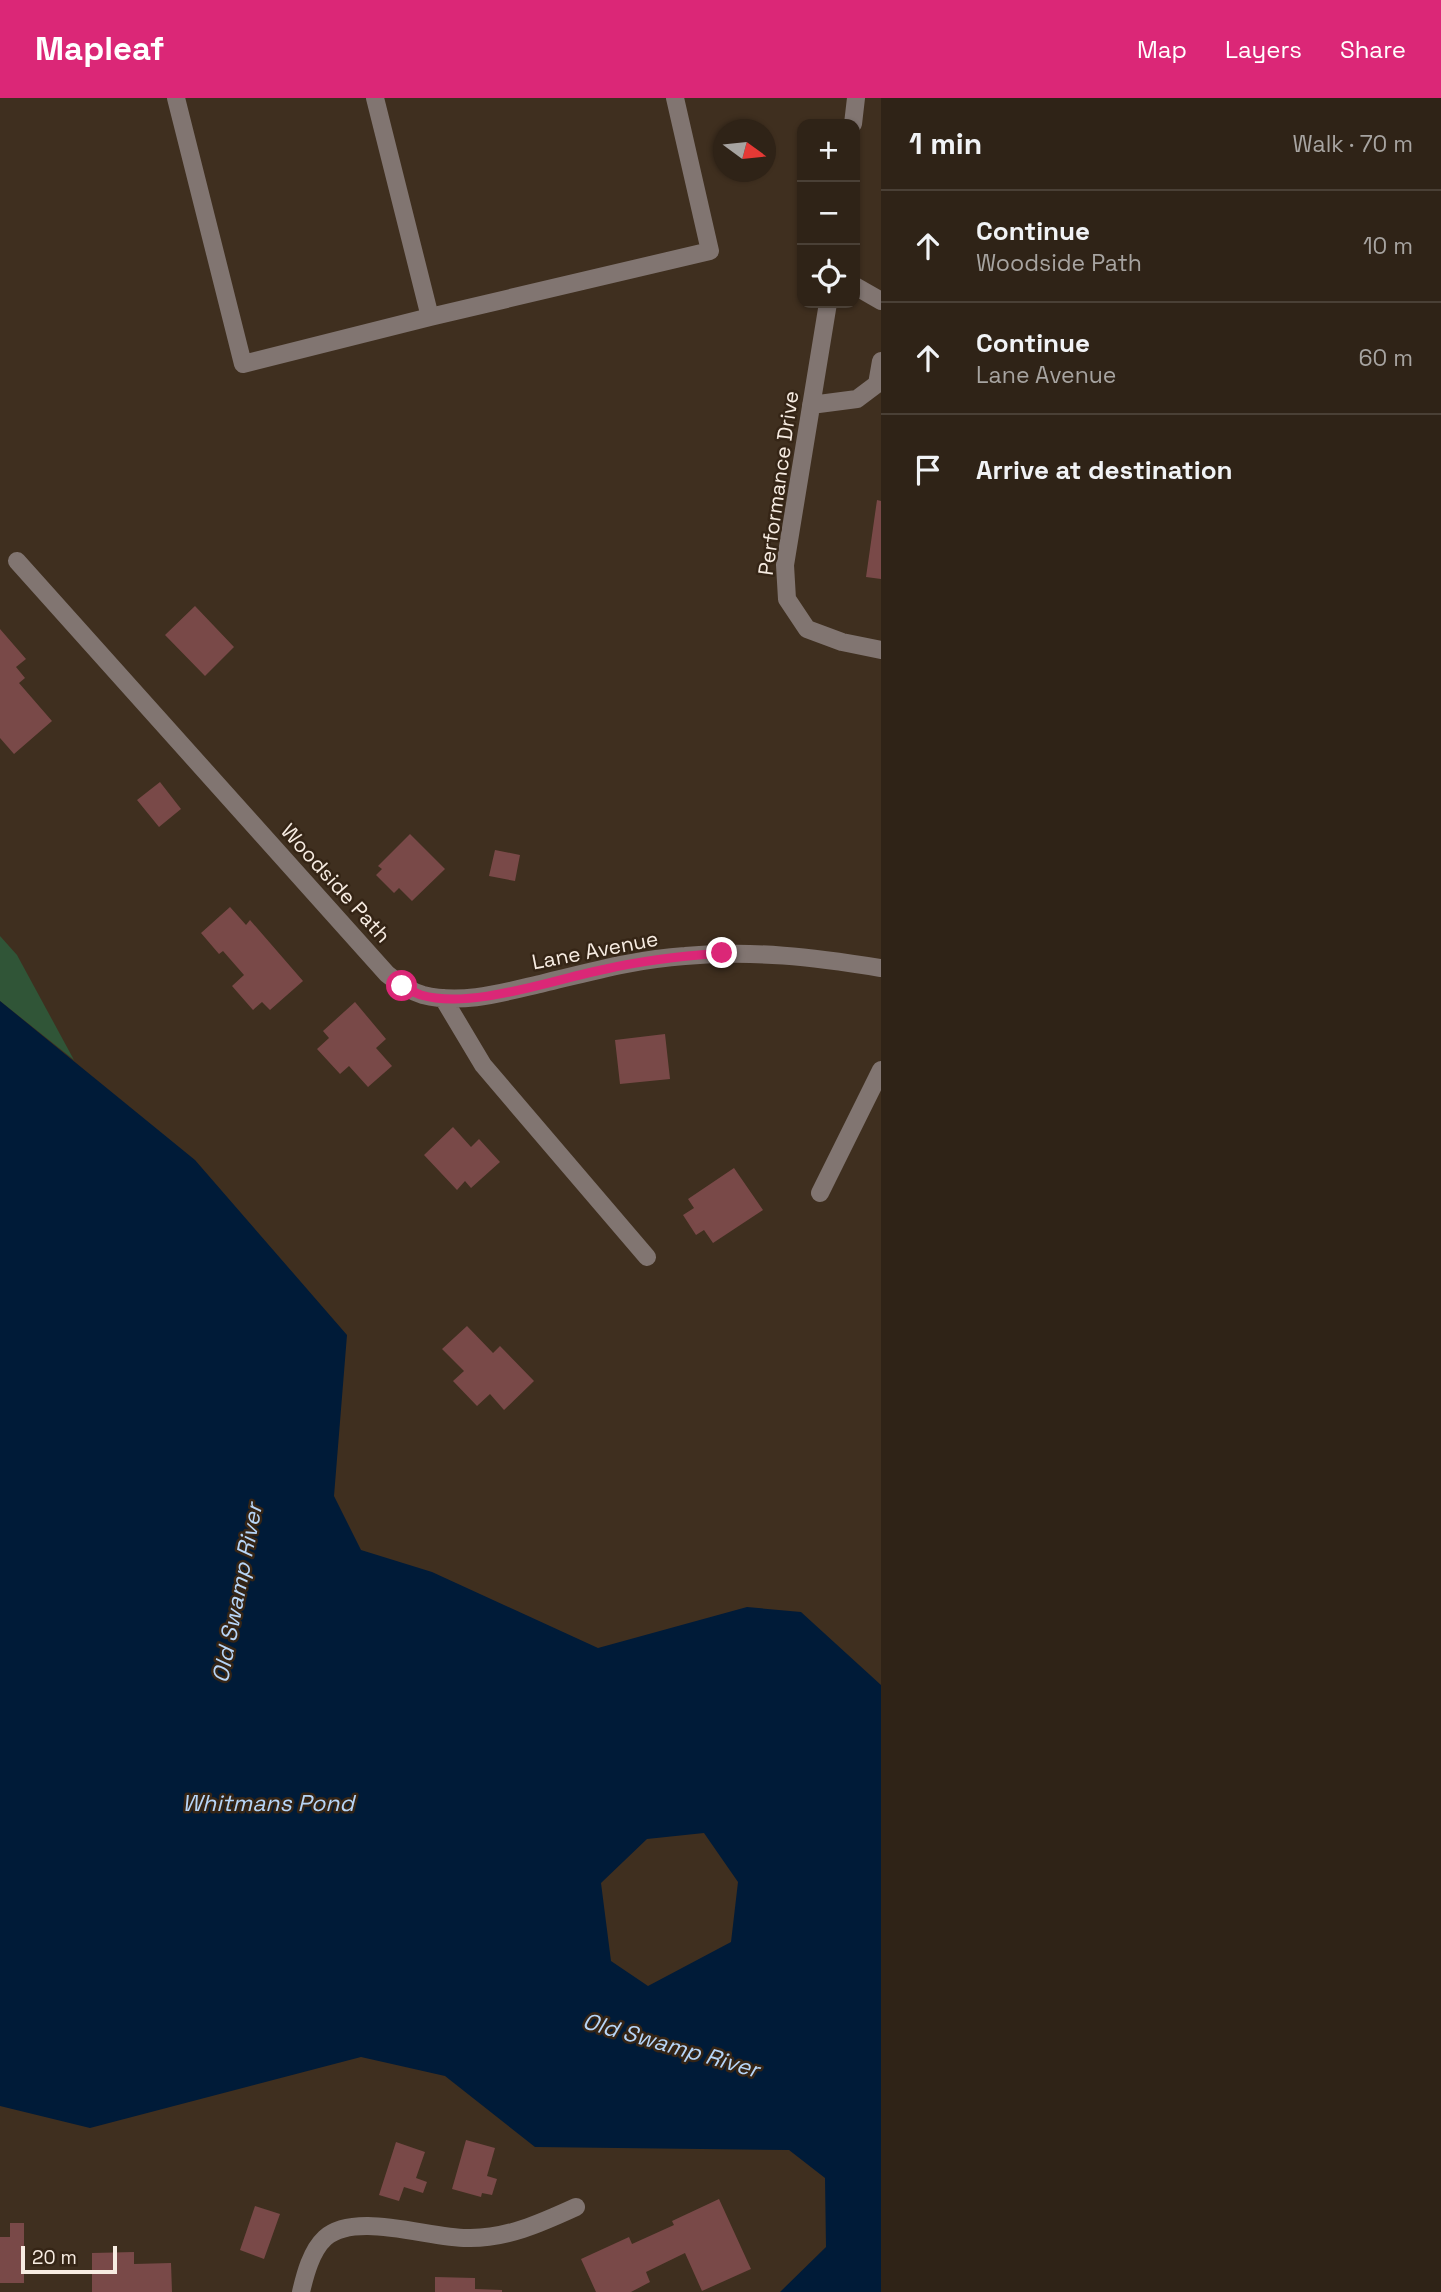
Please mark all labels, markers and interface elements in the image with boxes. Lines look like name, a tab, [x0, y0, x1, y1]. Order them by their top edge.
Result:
text: Mapleaf	[35, 28, 164, 70]
text: Map	[1137, 34, 1187, 65]
text: Layers	[1225, 34, 1302, 65]
text: Share	[1340, 34, 1406, 65]
north arrow	[713, 119, 776, 182]
map controls	[797, 119, 860, 308]
button: +	[797, 119, 860, 182]
text: 1 min	[909, 124, 982, 163]
text: Walk · 70 m	[1293, 129, 1413, 159]
button: −	[797, 182, 860, 245]
text: Continue	[976, 214, 1090, 248]
icon: ahead	[909, 227, 947, 265]
text: 10 m	[1363, 231, 1413, 261]
button: locate	[797, 245, 860, 308]
text: Woodside Path	[976, 248, 1142, 278]
text: Continue	[976, 326, 1090, 360]
icon: ahead	[909, 339, 947, 377]
text: 60 m	[1358, 343, 1413, 373]
text: Lane Avenue	[976, 360, 1116, 390]
street label: Performance Drive	[752, 389, 804, 577]
icon: arrive	[909, 451, 947, 489]
text: Arrive at destination	[976, 453, 1233, 487]
street label: Woodside Path	[275, 818, 397, 948]
street label: Lane Avenue	[530, 925, 660, 975]
route end	[706, 937, 737, 968]
route start	[386, 970, 417, 1001]
water label: Old Swamp River	[205, 1498, 270, 1685]
water label: Whitmans Pond	[182, 1788, 356, 1818]
water label: Old Swamp River	[579, 2005, 765, 2085]
scale bar	[21, 2243, 117, 2275]
text: 20 m	[32, 2245, 77, 2270]

